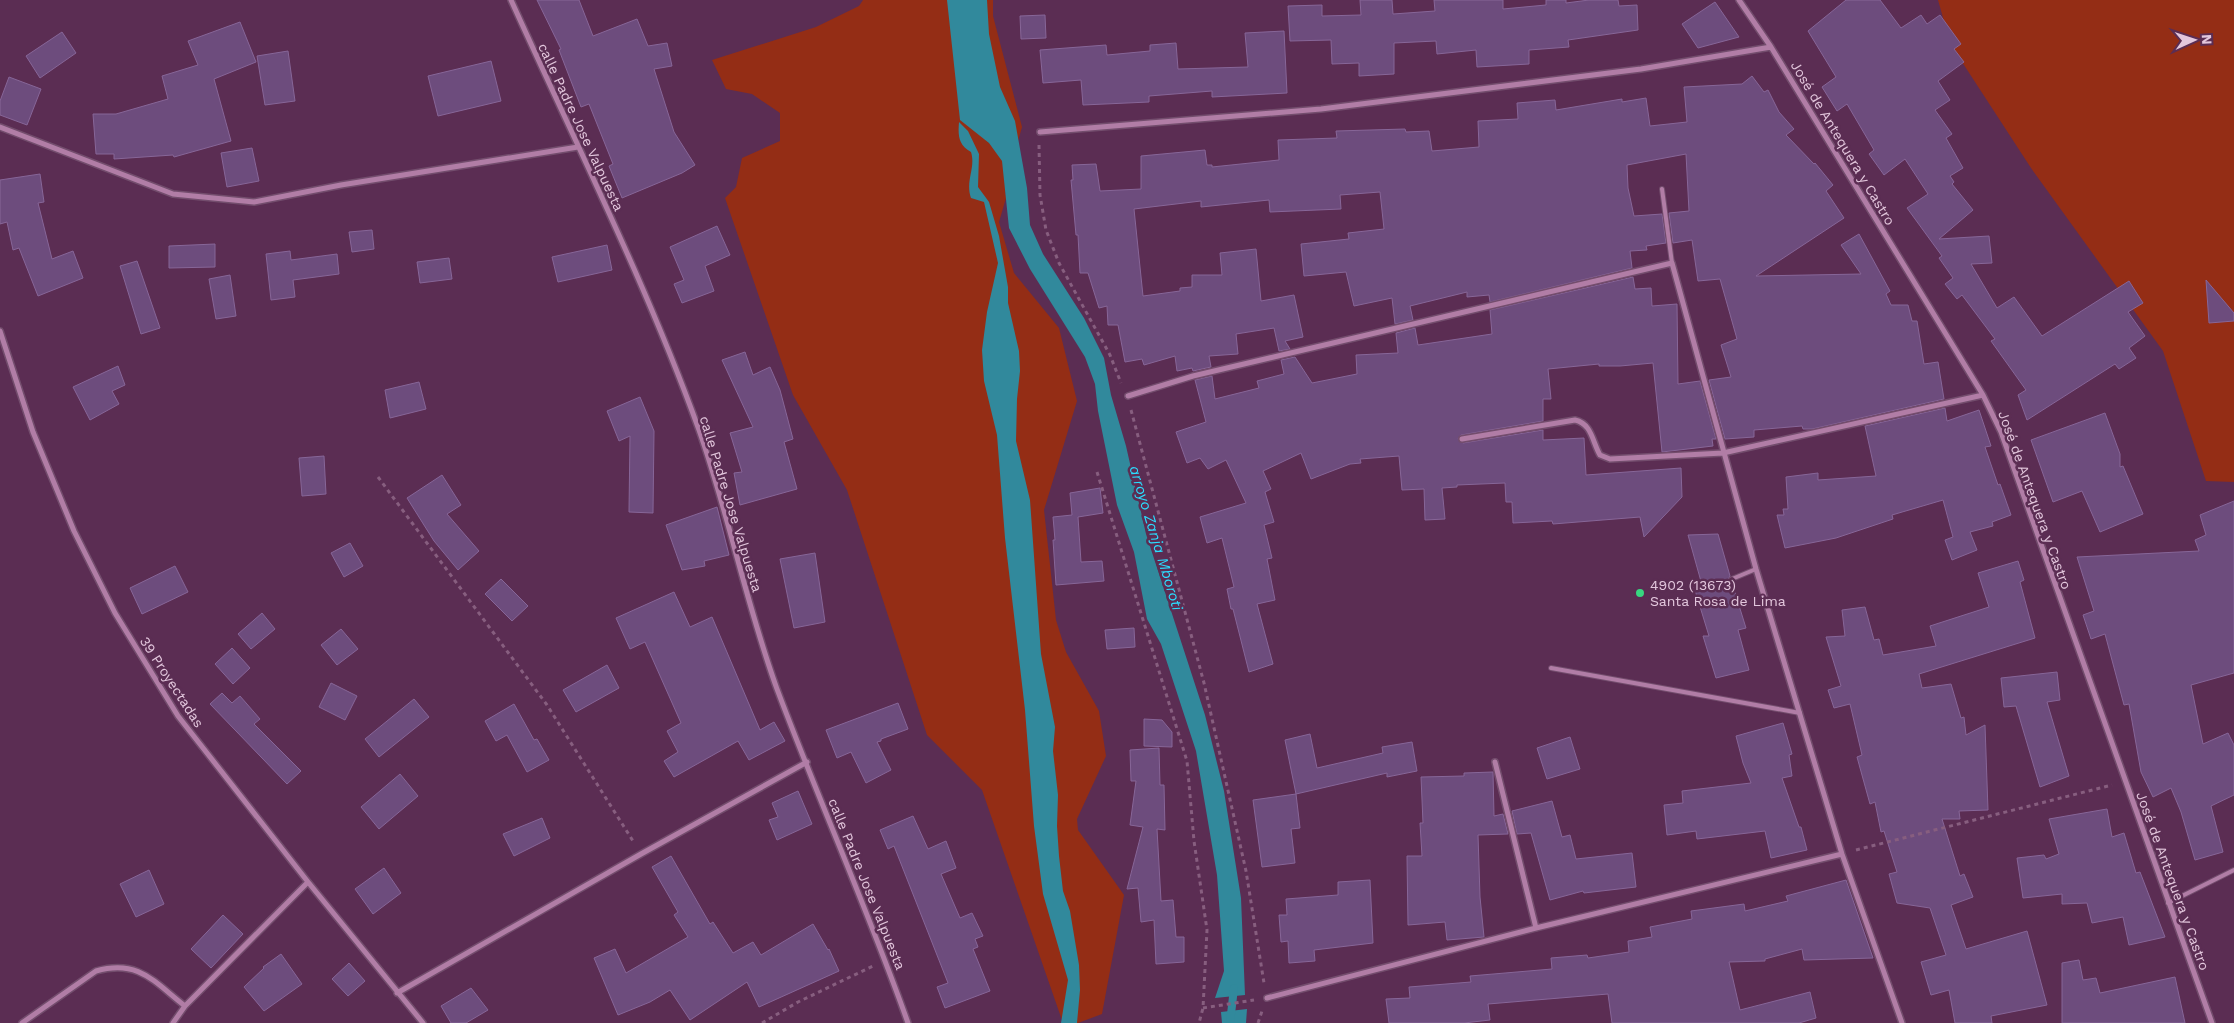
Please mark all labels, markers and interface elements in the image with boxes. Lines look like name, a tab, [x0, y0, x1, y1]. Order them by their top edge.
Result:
north arrow	[2169, 15, 2219, 65]
text: N	[2199, 34, 2215, 45]
street label: calle Padre Jose Valpuesta	[535, 40, 627, 214]
street label: José de Antequera y Castro	[1788, 58, 1898, 228]
street label: José de Antequera y Castro	[1995, 409, 2075, 591]
street label: calle Padre Jose Valpuesta	[697, 414, 765, 594]
water label: arroyo Zanja Mboroti	[1125, 463, 1187, 614]
place label: 4902 (13673) Santa Rosa de Lima	[1650, 577, 1786, 609]
marker: 4902 (13673) Santa Rosa de Lima	[1634, 587, 1646, 599]
street label: 39 Proyectadas	[137, 634, 207, 730]
street label: José de Antequera y Castro	[2133, 790, 2213, 972]
street label: calle Padre Jose Valpuesta	[825, 796, 909, 972]

